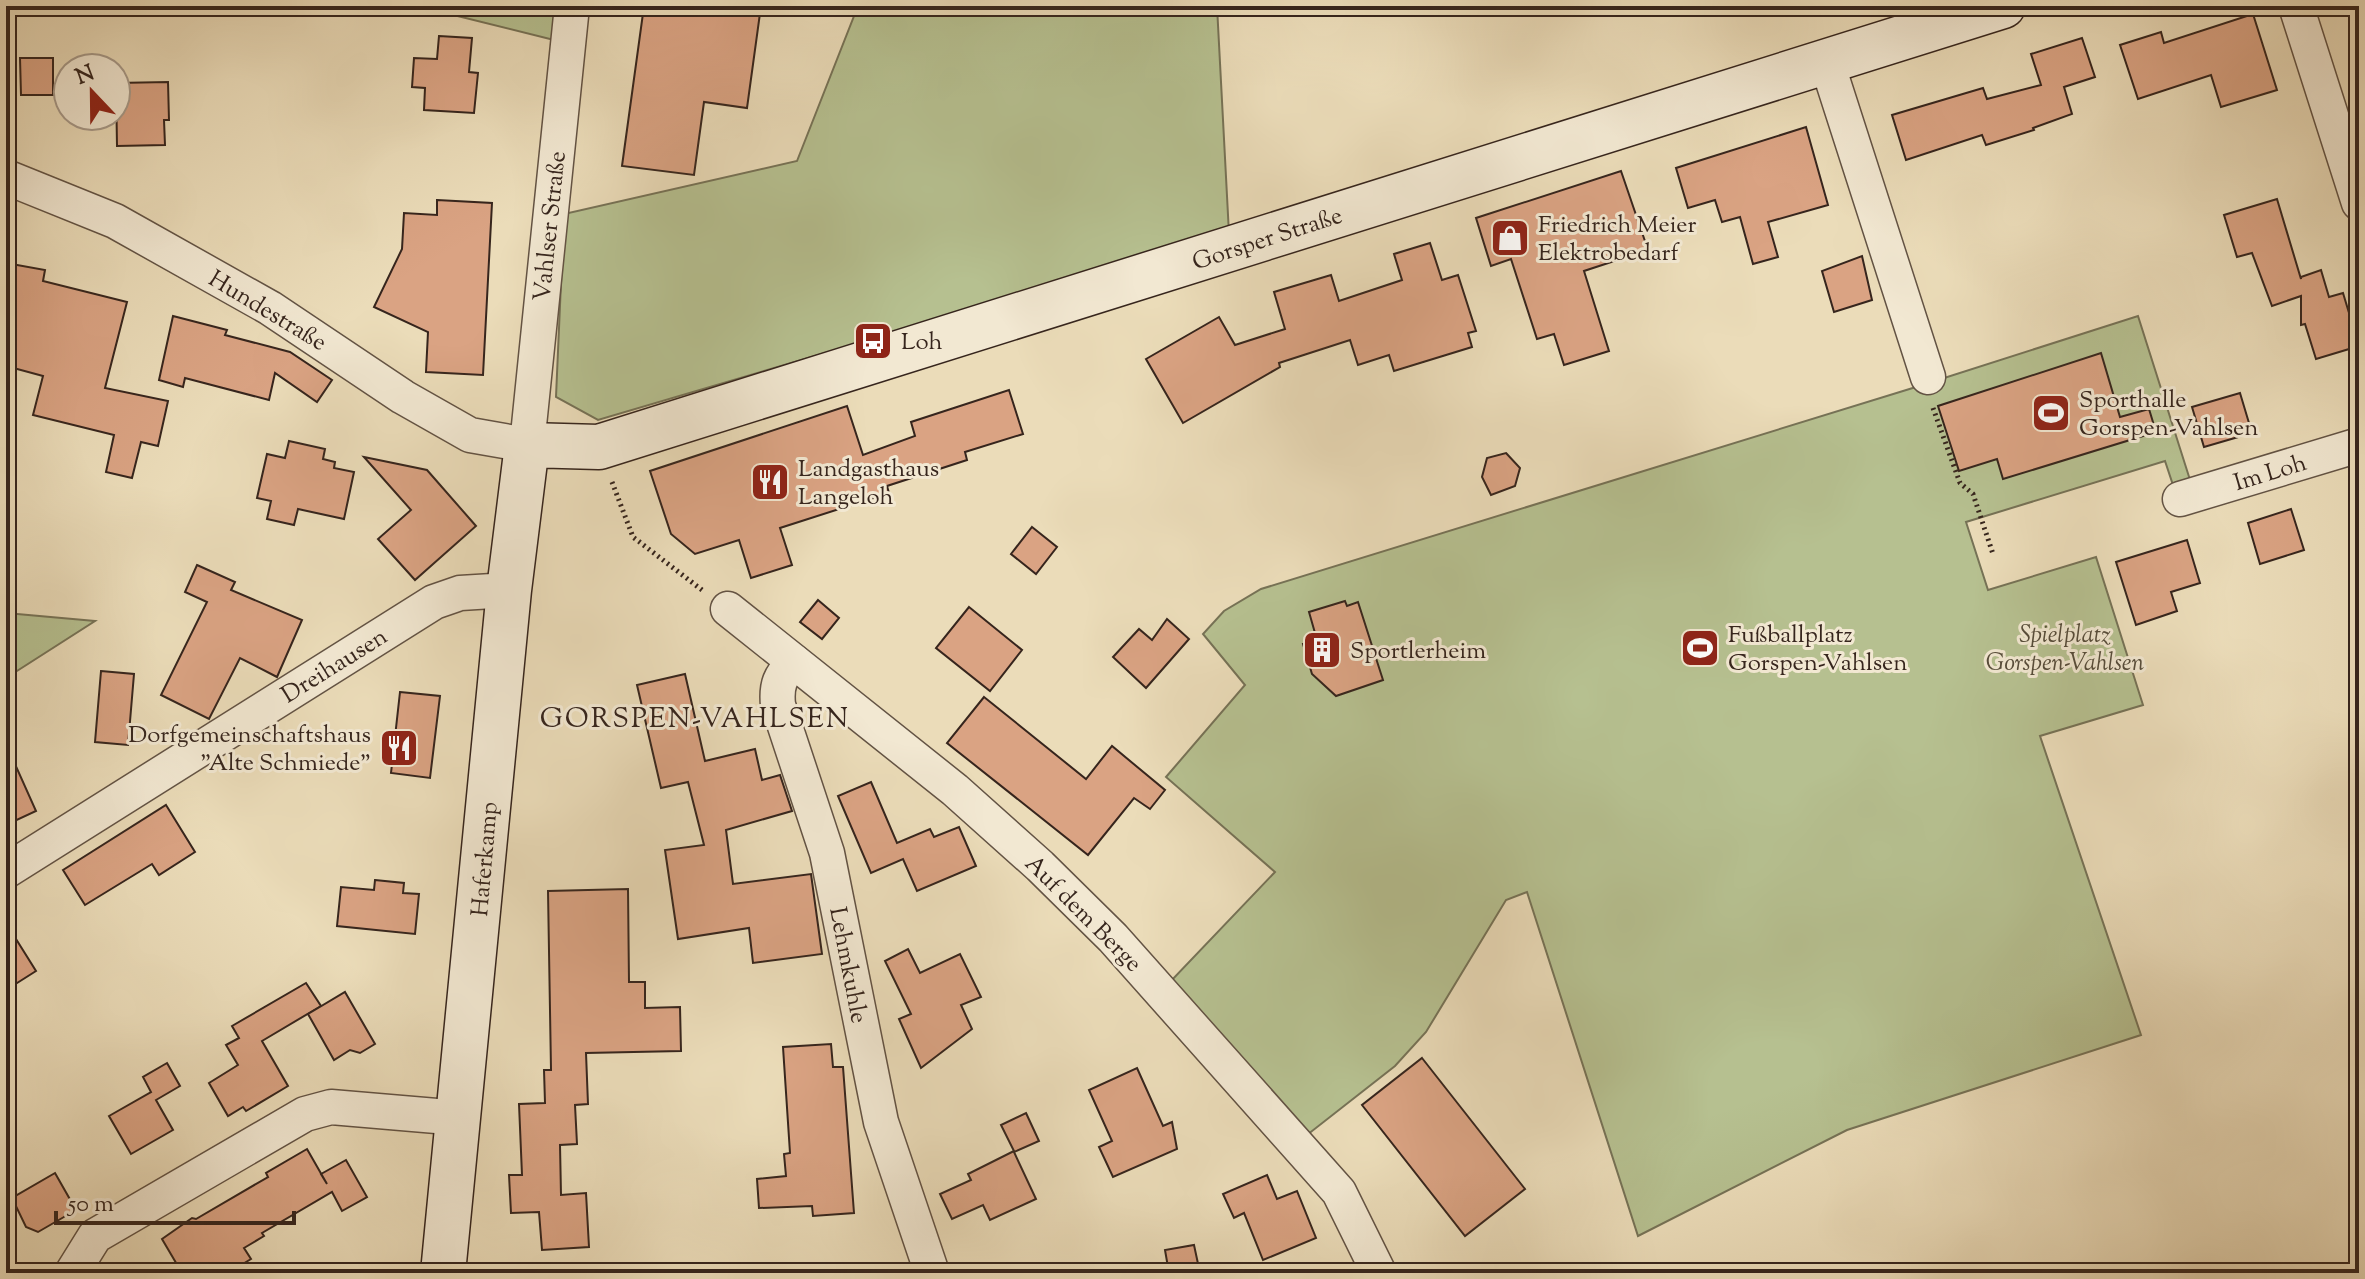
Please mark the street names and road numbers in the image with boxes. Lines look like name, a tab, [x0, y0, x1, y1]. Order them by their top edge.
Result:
street label: Vahlser Straße	[526, 149, 576, 303]
street label: Gorsper Straße	[1188, 200, 1347, 280]
street label: Hundestraße	[201, 263, 333, 360]
street label: Im Loh	[2230, 447, 2311, 501]
street label: Dreihausen	[275, 621, 395, 713]
street label: Haferkamp	[464, 800, 508, 918]
street label: Auf dem Berge	[1016, 848, 1149, 981]
street label: Lehmkuhle	[819, 904, 875, 1026]

